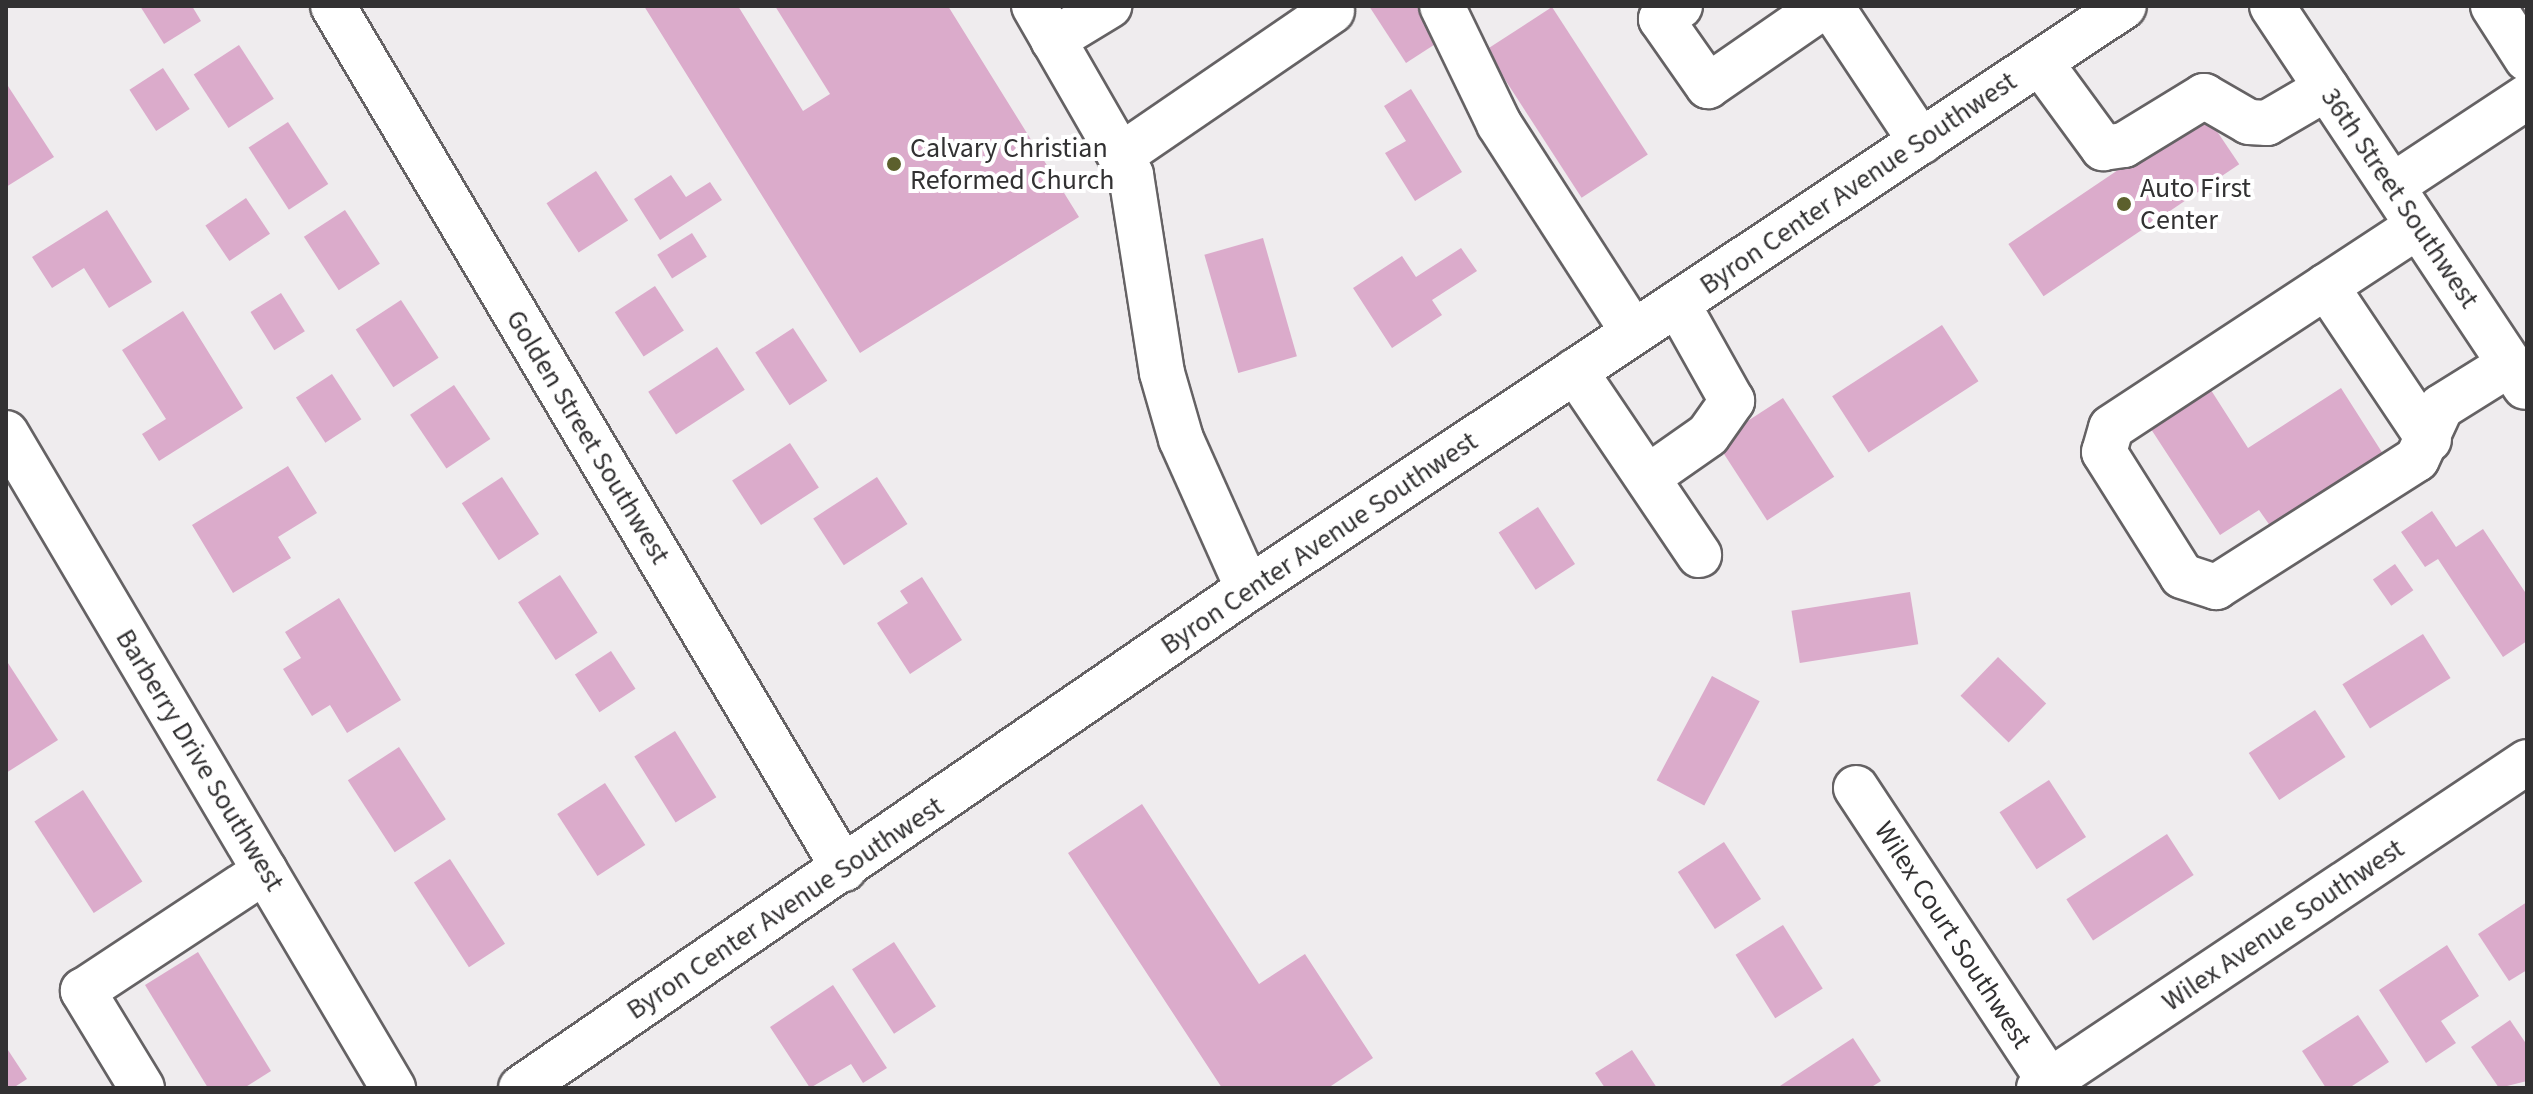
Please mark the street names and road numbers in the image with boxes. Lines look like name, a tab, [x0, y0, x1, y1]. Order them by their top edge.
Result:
street label: Byron Center Avenue Southwest	[1693, 64, 2023, 302]
street label: 36th Street Southwest	[2314, 81, 2486, 315]
street label: Golden Street Southwest	[499, 304, 677, 570]
street label: Byron Center Avenue Southwest	[1154, 424, 1484, 662]
street label: Barberry Drive Southwest	[109, 623, 291, 897]
street label: Byron Center Avenue Southwest	[620, 789, 950, 1027]
street label: Wilex Court Southwest	[1867, 815, 2039, 1055]
street label: Wilex Avenue Southwest	[2156, 832, 2410, 1018]

